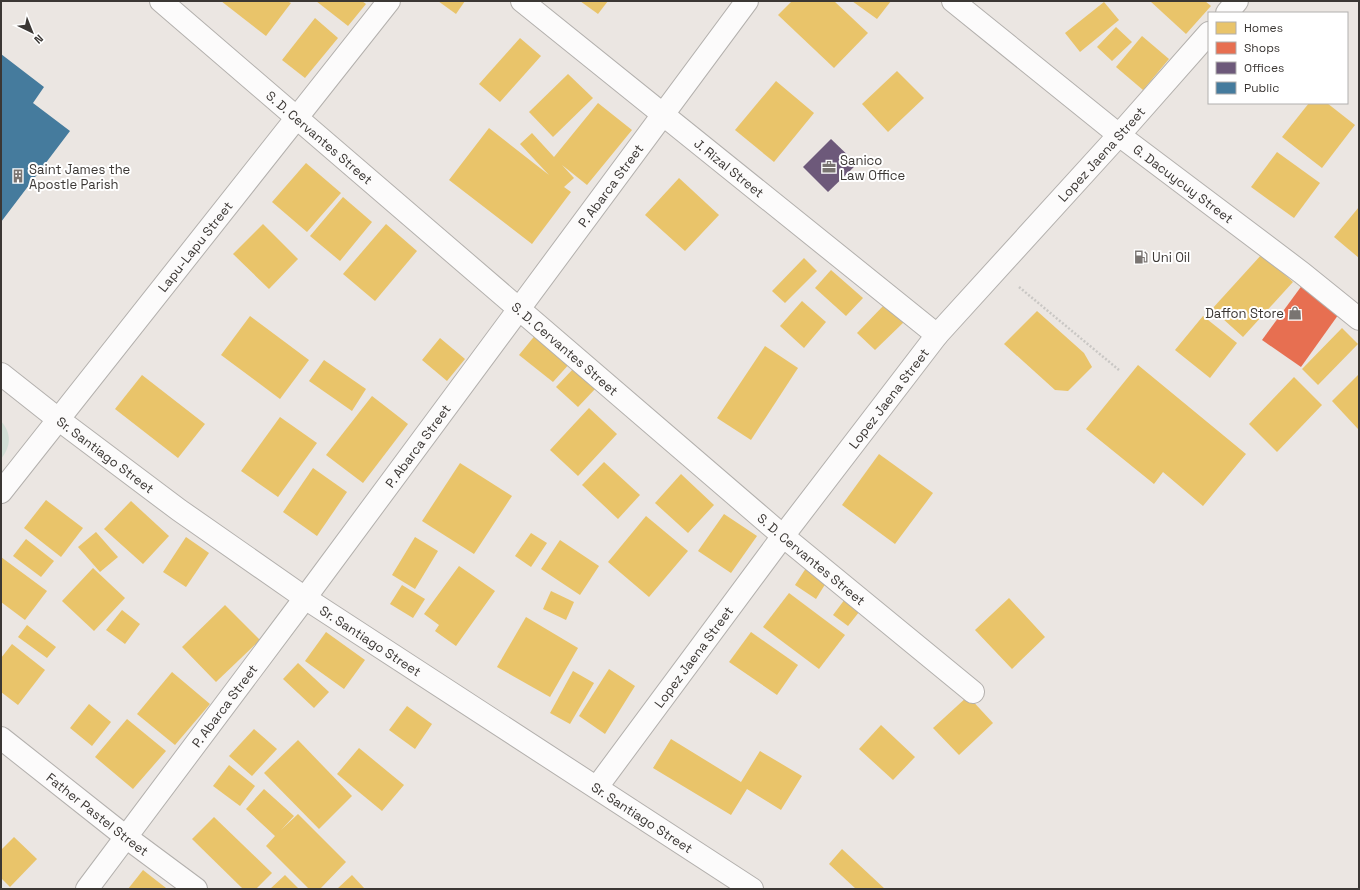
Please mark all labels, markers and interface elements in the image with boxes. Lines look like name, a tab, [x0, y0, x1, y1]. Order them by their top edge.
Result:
north arrow	[12, 12, 52, 52]
legend	[1208, 12, 1348, 104]
text: Homes	[1244, 20, 1283, 36]
text: N	[31, 32, 46, 47]
text: Shops	[1244, 40, 1280, 56]
text: Offices	[1244, 60, 1284, 76]
text: Public	[1244, 80, 1279, 96]
street label: S. D. Cervantes Street	[262, 87, 376, 188]
street label: Lopez Jaena Street	[1054, 103, 1149, 205]
street label: J. Rizal Street	[690, 135, 767, 201]
street label: P. Abarca Street	[574, 141, 647, 231]
street label: G. Dacuycuy Street	[1130, 141, 1237, 227]
place label: Sanico Law Office	[840, 152, 905, 184]
office icon: Sanico Law Office	[821, 159, 837, 175]
place label: Saint James the Apostle Parish	[29, 161, 130, 193]
building icon: Saint James the Apostle Parish	[10, 168, 26, 184]
street label: Lapu-Lapu Street	[154, 198, 237, 296]
fuel station icon: Uni Oil	[1133, 249, 1149, 265]
place label: Uni Oil	[1152, 249, 1190, 266]
street label: S. D. Cervantes Street	[508, 298, 622, 399]
place label: Daffon Store	[1205, 305, 1284, 322]
shop icon: Daffon Store	[1287, 305, 1303, 321]
street label: Lopez Jaena Street	[845, 345, 933, 452]
street label: P. Abarca Street	[382, 401, 455, 491]
street label: Sr. Santiago Street	[53, 413, 157, 497]
street label: S. D. Cervantes Street	[754, 510, 869, 609]
street label: Sr. Santiago Street	[316, 602, 424, 680]
street label: Lopez Jaena Street	[651, 603, 737, 711]
street label: P. Abarca Street	[188, 661, 261, 751]
street label: Father Pastel Street	[43, 769, 152, 860]
street label: Sr. Santiago Street	[588, 779, 696, 857]

